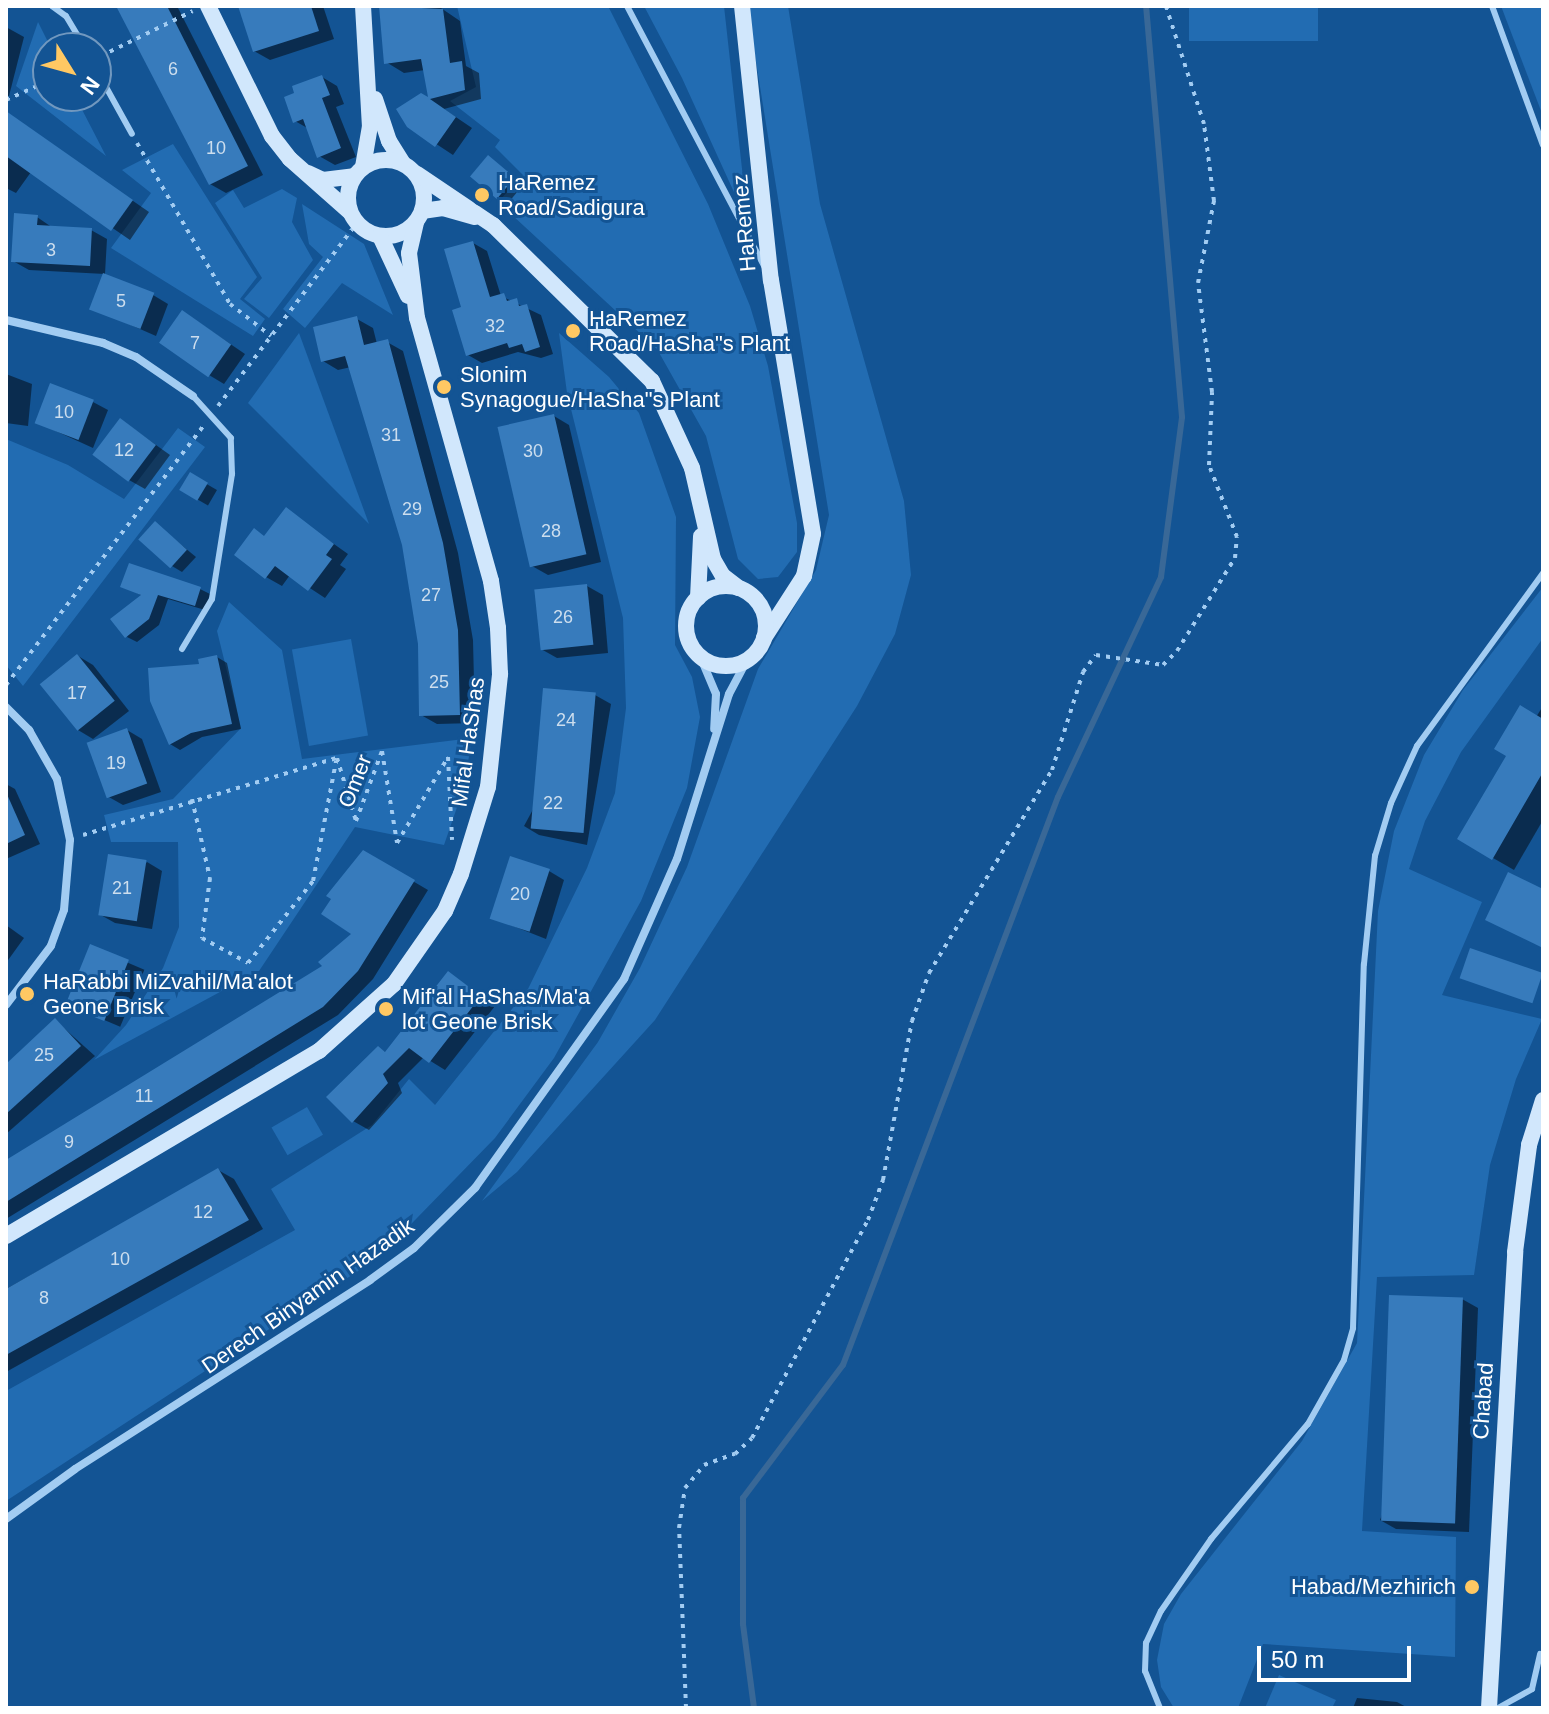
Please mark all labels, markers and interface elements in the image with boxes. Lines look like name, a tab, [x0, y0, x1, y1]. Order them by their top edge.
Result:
north arrow	[32, 32, 112, 112]
house number: 6	[168, 58, 178, 80]
text: N	[75, 72, 105, 99]
house number: 10	[206, 137, 226, 159]
place label: HaRemez Road/Sadigura	[498, 169, 645, 220]
street label: HaRemez	[727, 173, 761, 273]
marker: HaRemez Road/Sadigura	[473, 186, 491, 204]
house number: 3	[46, 239, 56, 261]
house number: 5	[116, 290, 126, 312]
place label: HaRemez Road/HaSha"s Plant	[589, 305, 790, 356]
house number: 32	[485, 315, 505, 337]
marker: HaRemez Road/HaSha"s Plant	[564, 322, 582, 340]
house number: 7	[190, 332, 200, 354]
place label: Slonim Synagogue/HaSha"s Plant	[460, 361, 720, 412]
marker: Slonim Synagogue/HaSha"s Plant	[435, 378, 453, 396]
house number: 10	[54, 401, 74, 423]
house number: 31	[381, 424, 401, 446]
house number: 12	[114, 439, 134, 461]
house number: 30	[523, 440, 543, 462]
house number: 29	[402, 498, 422, 520]
house number: 28	[541, 520, 561, 542]
house number: 27	[421, 584, 441, 606]
house number: 26	[553, 606, 573, 628]
house number: 25	[429, 671, 449, 693]
street label: Mifal HaShas	[446, 675, 490, 809]
house number: 17	[67, 682, 87, 704]
house number: 24	[556, 709, 576, 731]
street label: Omer	[332, 751, 378, 811]
house number: 19	[106, 752, 126, 774]
house number: 22	[543, 792, 563, 814]
house number: 21	[112, 877, 132, 899]
house number: 20	[510, 883, 530, 905]
place label: HaRabbi MiZvahil/Ma'alot Geone Brisk	[43, 968, 293, 1020]
place label: Mif'al HaShas/Ma'a lot Geone Brisk	[402, 983, 590, 1034]
marker: HaRabbi MiZvahil/Ma'alot Geone Brisk	[18, 985, 36, 1003]
marker: Mif'al HaShas/Ma'a lot Geone Brisk	[377, 1000, 395, 1018]
house number: 25	[34, 1044, 54, 1066]
house number: 11	[135, 1085, 153, 1107]
house number: 9	[64, 1131, 74, 1153]
house number: 12	[193, 1201, 213, 1223]
street label: Derech Binyamin Hazadik	[197, 1213, 419, 1379]
house number: 10	[110, 1248, 130, 1270]
house number: 8	[39, 1287, 49, 1309]
street label: Chabad	[1467, 1362, 1499, 1440]
place label: Habad/Mezhirich	[1291, 1574, 1456, 1600]
marker: Habad/Mezhirich	[1463, 1578, 1481, 1596]
scale bar	[1261, 1630, 1415, 1680]
text: 50 m	[1271, 1646, 1324, 1673]

